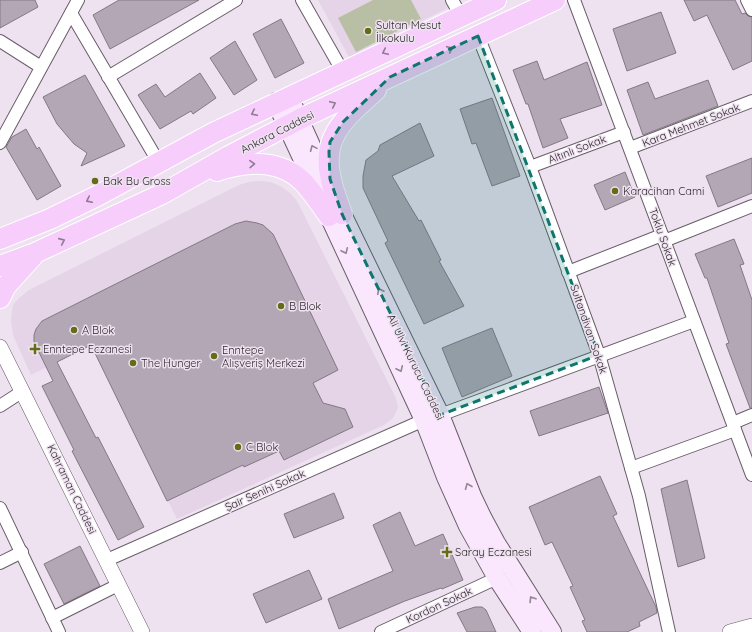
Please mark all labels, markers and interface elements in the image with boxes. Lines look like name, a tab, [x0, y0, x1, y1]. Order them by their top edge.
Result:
place label: Sultan Mesut İlkokulu	[376, 18, 441, 45]
marker: Sultan Mesut İlkokulu	[363, 26, 373, 36]
one-way arrow	[446, 46, 454, 54]
one-way arrow	[381, 47, 389, 55]
street label: Kara Mehmet Sokak	[640, 100, 742, 150]
one-way arrow	[328, 101, 336, 109]
street label: Ankara Caddesi	[238, 107, 316, 157]
one-way arrow	[251, 108, 258, 116]
street label: Altınlı Sokak	[546, 131, 608, 166]
one-way arrow	[310, 145, 318, 153]
one-way arrow	[249, 160, 255, 168]
place label: Bak Bu Gross	[103, 174, 171, 188]
marker: Bak Bu Gross	[90, 176, 100, 186]
place label: Karacihan Cami	[623, 184, 704, 198]
marker: Karacihan Cami	[610, 186, 620, 196]
one-way arrow	[86, 195, 94, 203]
street label: Toklu Sokak	[646, 206, 680, 268]
one-way arrow	[58, 238, 66, 246]
one-way arrow	[340, 247, 348, 254]
street label: Sultandivan Sokak	[567, 282, 611, 376]
one-way arrow	[377, 288, 385, 295]
place label: B Blok	[289, 299, 321, 313]
marker: B Blok	[276, 301, 286, 311]
street label: Ali Ulvi Kurucu Caddesi	[384, 312, 448, 422]
place label: A Blok	[82, 323, 114, 337]
marker: A Blok	[69, 325, 79, 335]
place label: Enntepe Eczanesi	[43, 342, 132, 356]
place label: Enntepe Alışveriş Merkezi	[222, 343, 305, 370]
marker: Enntepe Eczanesi	[30, 344, 40, 354]
marker: Enntepe Alışveriş Merkezi	[209, 351, 219, 361]
place label: The Hunger	[141, 356, 202, 370]
marker: The Hunger	[128, 358, 138, 368]
one-way arrow	[395, 364, 403, 372]
place label: C Blok	[246, 440, 278, 454]
street label: Kahraman Caddesi	[44, 442, 100, 536]
marker: C Blok	[233, 442, 243, 452]
street label: Şair Senihi Sokak	[223, 466, 307, 514]
one-way arrow	[465, 482, 473, 490]
place label: Saray Eczanesi	[455, 545, 532, 559]
marker: Saray Eczanesi	[442, 547, 452, 557]
street label: Kordon Sokak	[404, 583, 475, 627]
one-way arrow	[529, 596, 536, 603]

